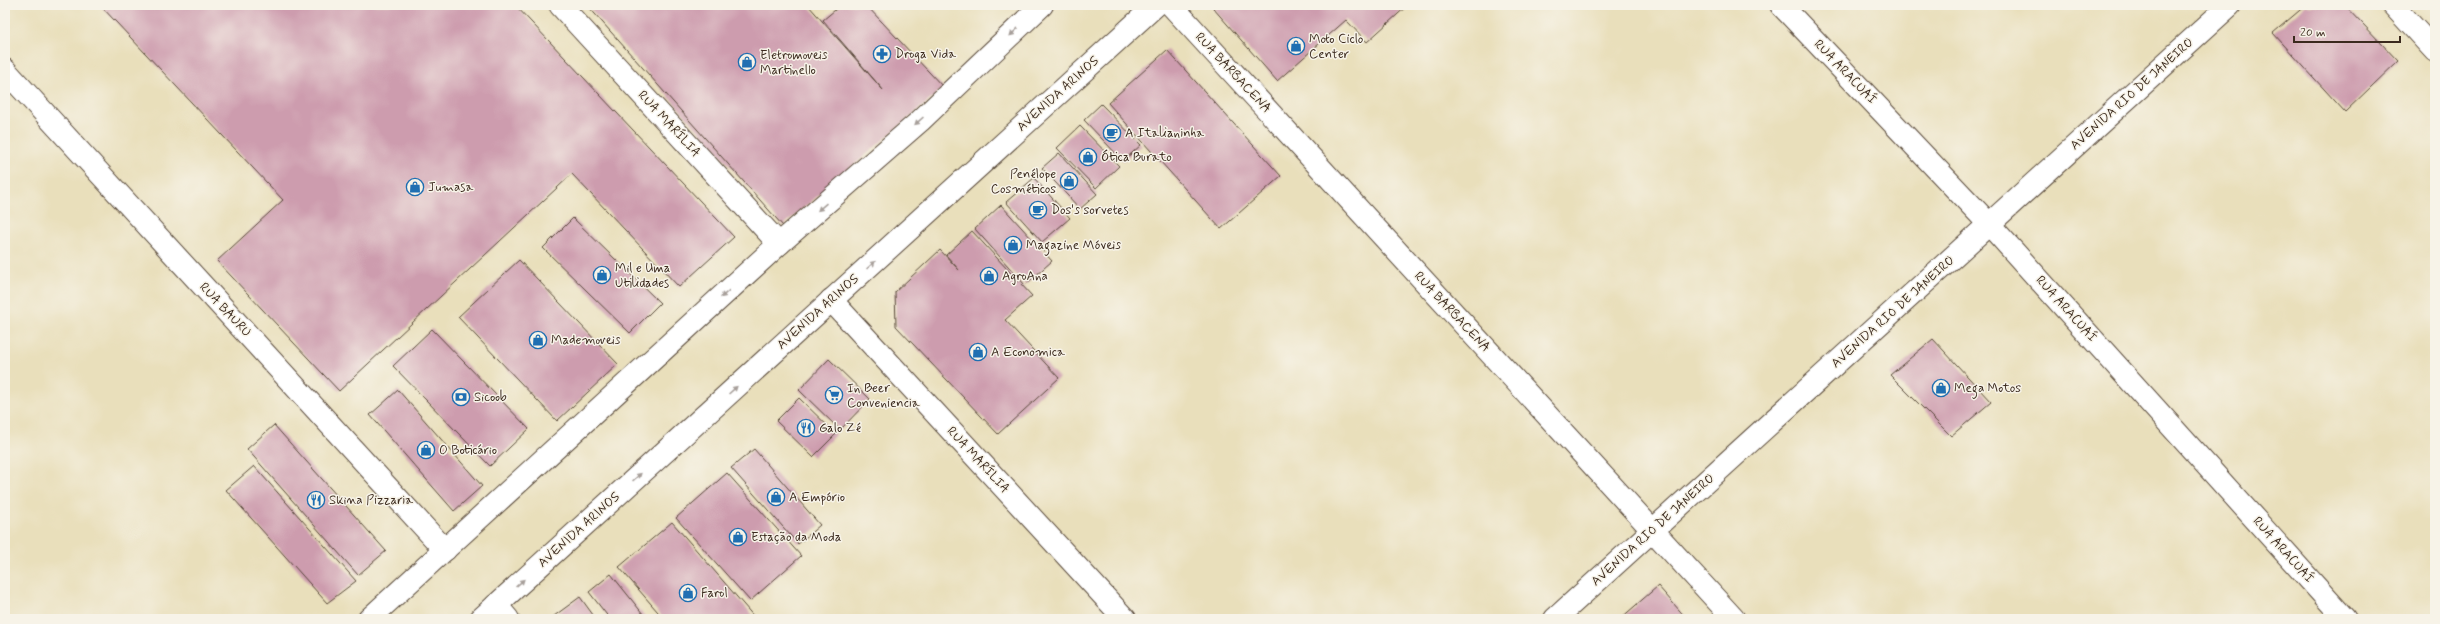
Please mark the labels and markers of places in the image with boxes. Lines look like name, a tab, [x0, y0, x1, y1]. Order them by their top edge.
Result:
place label: Moto Ciclo Center	[1309, 31, 1364, 63]
shop icon: Moto Ciclo Center	[1286, 36, 1306, 56]
pharmacy icon: Droga Vida	[872, 44, 892, 64]
place label: Droga Vida	[895, 46, 956, 63]
place label: Eletromoveis Martinello	[760, 47, 828, 79]
shop icon: Eletromoveis Martinello	[737, 52, 757, 72]
cafe icon: A Italianinha	[1102, 123, 1122, 143]
place label: A Italianinha	[1125, 125, 1204, 142]
shop icon: Ótica Burato	[1078, 147, 1098, 167]
place label: Ótica Burato	[1101, 149, 1172, 166]
place label: Penélope Cosméticos	[991, 166, 1056, 198]
shop icon: Penélope Cosméticos	[1059, 171, 1079, 191]
shop icon: Jumasa	[405, 177, 425, 197]
place label: Jumasa	[428, 179, 473, 196]
cafe icon: Dos's sorvetes	[1028, 200, 1048, 220]
place label: Dos's sorvetes	[1051, 202, 1129, 219]
shop icon: Magazine Móveis	[1003, 235, 1023, 255]
place label: Magazine Móveis	[1026, 237, 1121, 256]
place label: Mil e Uma Utilidades	[615, 260, 671, 292]
shop icon: Mil e Uma Utilidades	[592, 265, 612, 285]
shop icon: AgroAna	[979, 266, 999, 286]
place label: AgroAna	[1002, 268, 1048, 285]
shop icon: Mademoveis	[528, 330, 548, 350]
place label: Mademoveis	[551, 332, 621, 349]
shop icon: A Economica	[968, 342, 988, 362]
place label: A Economica	[991, 344, 1065, 361]
shop icon: Mega Motos	[1931, 378, 1951, 398]
place label: In Beer Conveniencia	[847, 380, 920, 412]
place label: Mega Motos	[1954, 380, 2021, 399]
supermarket icon: In Beer Conveniencia	[824, 385, 844, 405]
bank icon: Sicoob	[451, 387, 471, 407]
place label: Sicoob	[474, 389, 507, 406]
restaurant icon: Galo Zé	[796, 418, 816, 438]
place label: Galo Zé	[819, 420, 861, 437]
shop icon: O Boticário	[416, 440, 436, 460]
place label: O Boticário	[439, 442, 497, 459]
shop icon: A Empório	[766, 487, 786, 507]
place label: A Empório	[789, 489, 845, 506]
restaurant icon: Skina Pizzaria	[306, 490, 326, 510]
place label: Skina Pizzaria	[329, 492, 413, 509]
shop icon: Estação da Moda	[728, 527, 748, 547]
place label: Estação da Moda	[751, 529, 842, 546]
shop icon: Farol	[678, 583, 698, 603]
place label: Farol	[701, 585, 728, 602]

